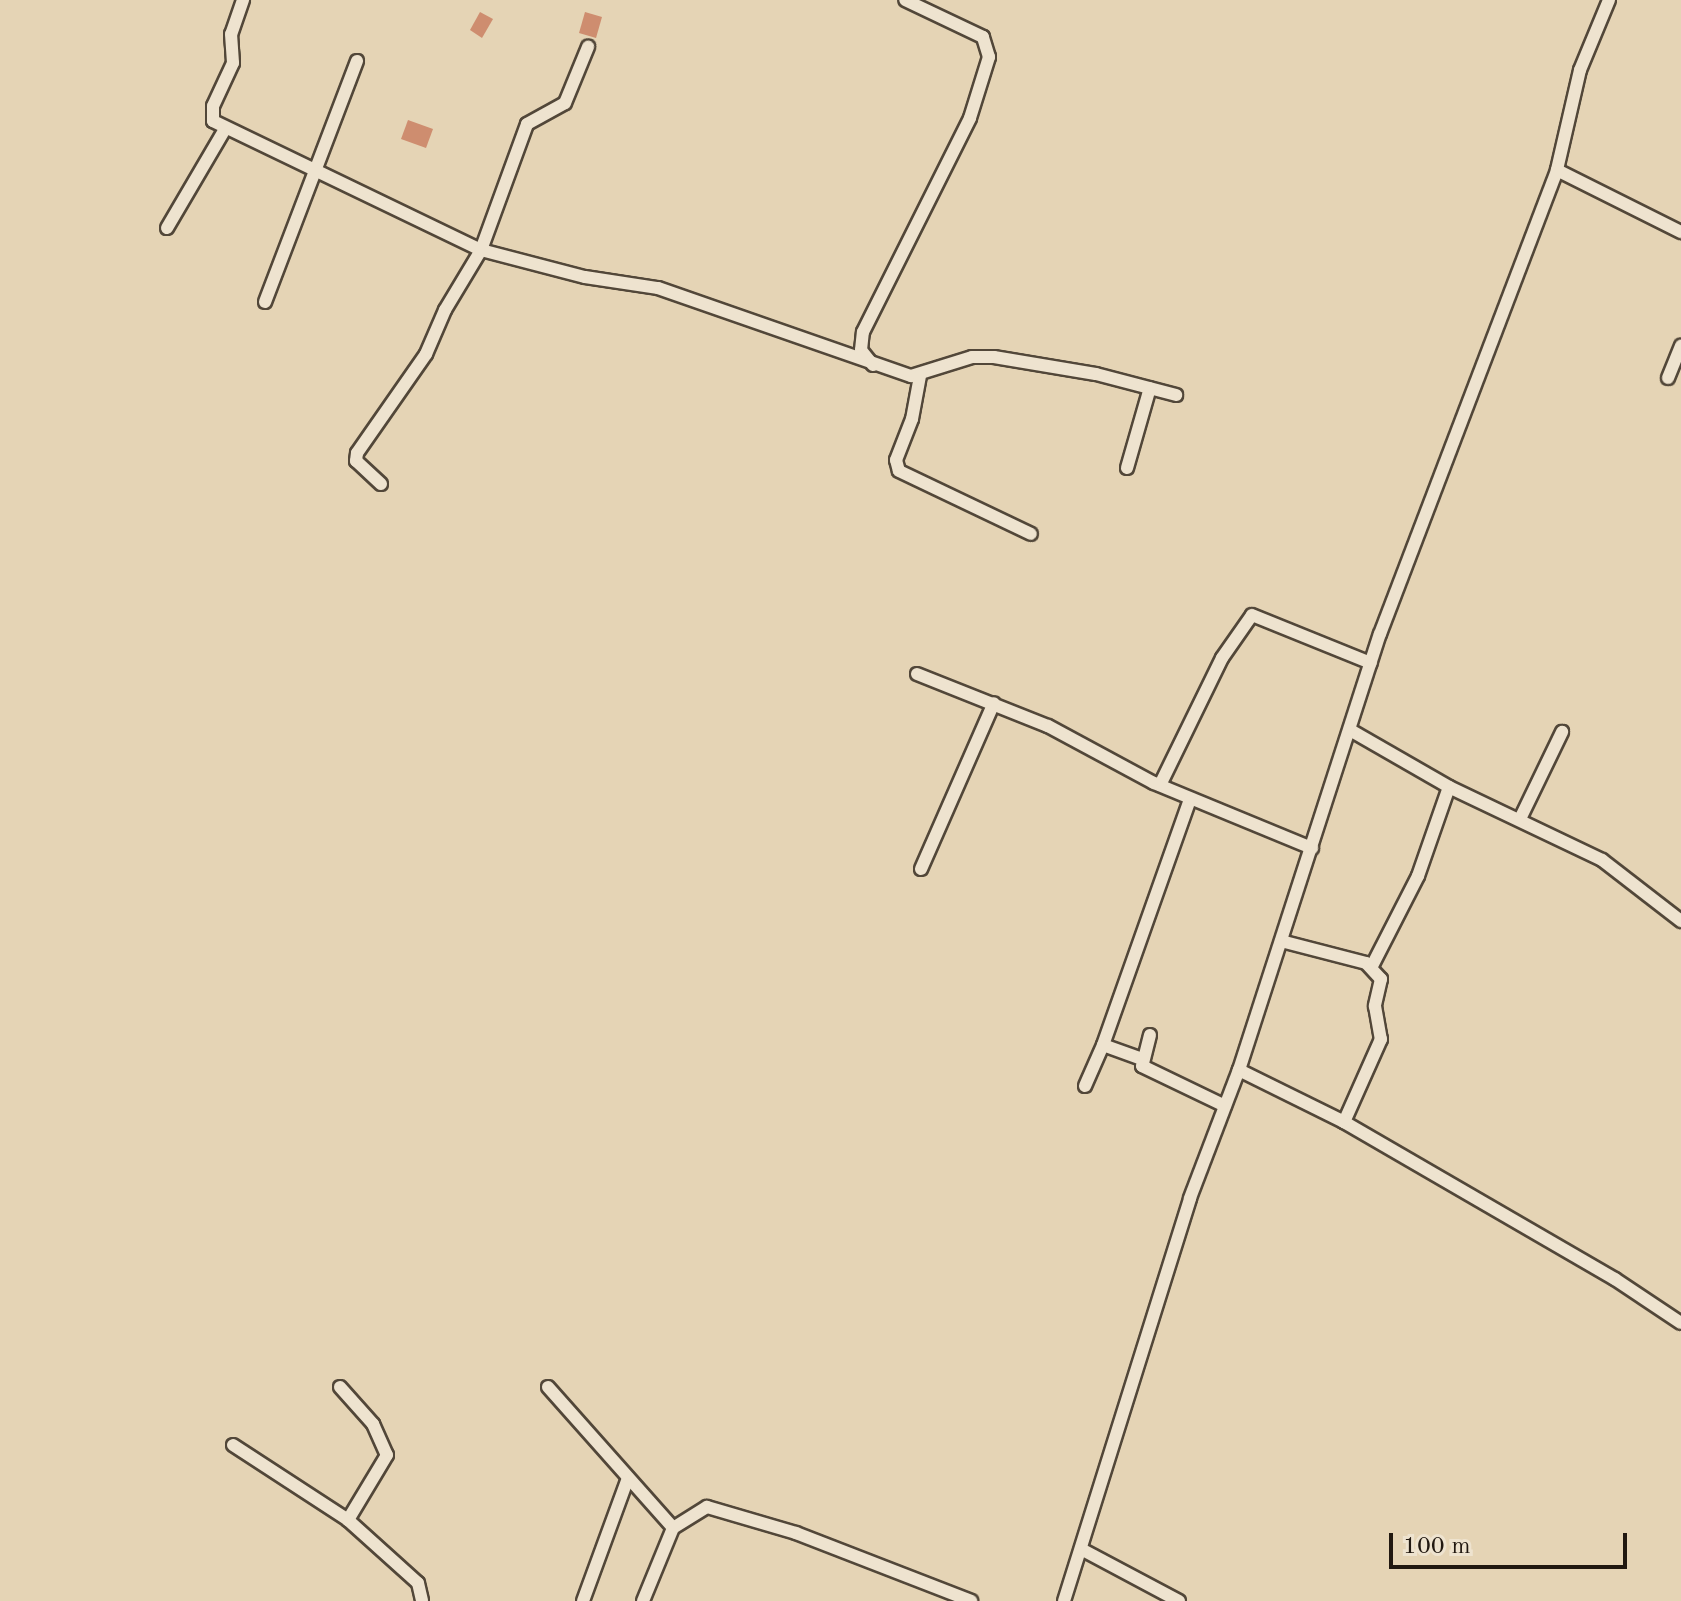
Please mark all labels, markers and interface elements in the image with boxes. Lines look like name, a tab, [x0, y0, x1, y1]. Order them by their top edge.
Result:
scale bar	[1393, 1517, 1631, 1567]
text: 100 m	[1403, 1535, 1471, 1559]

